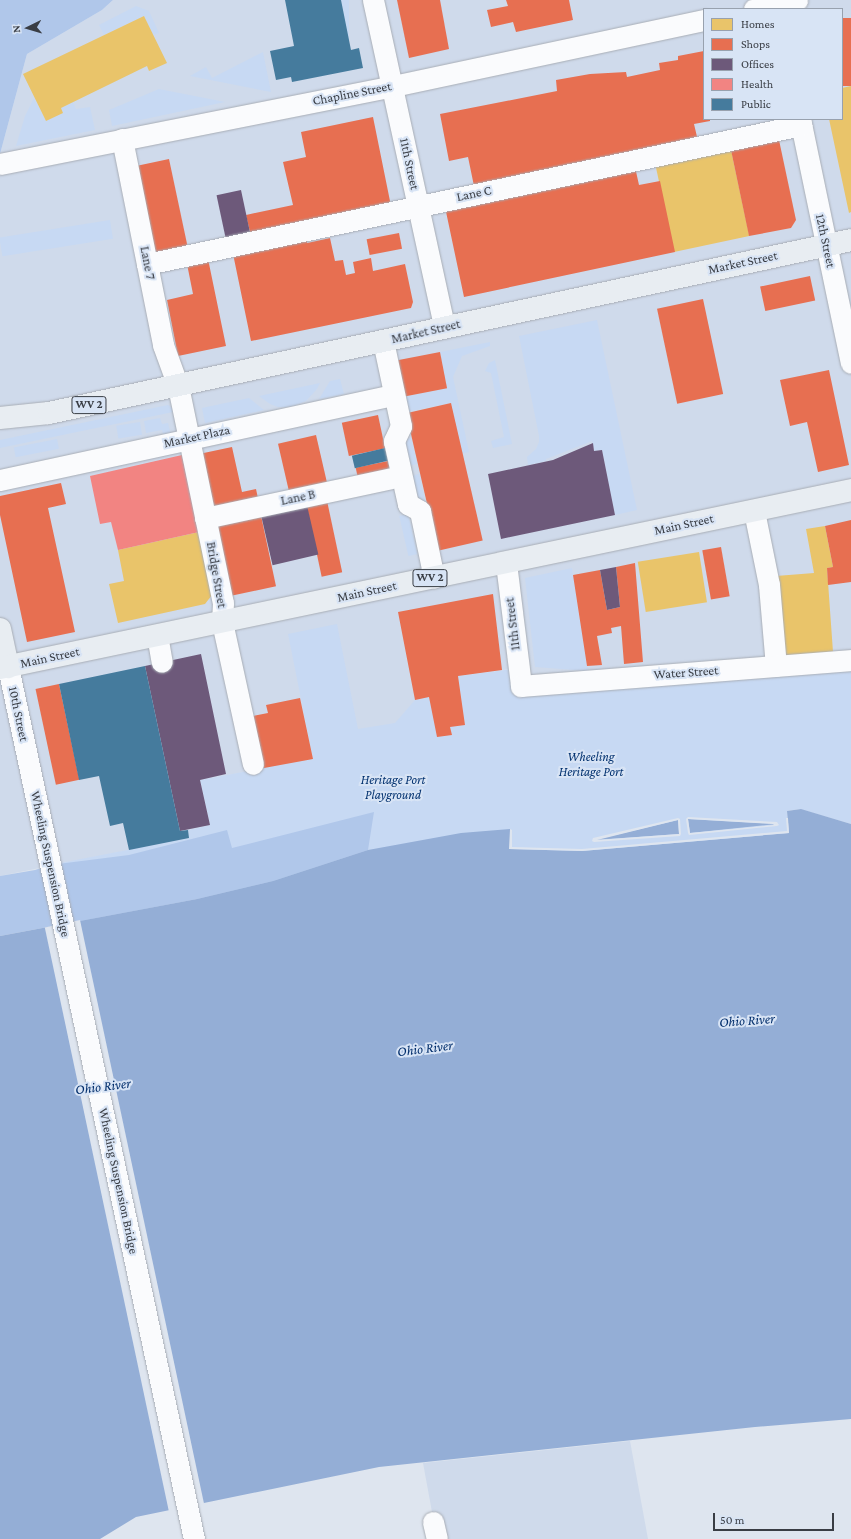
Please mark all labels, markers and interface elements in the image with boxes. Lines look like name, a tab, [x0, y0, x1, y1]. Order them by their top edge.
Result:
north arrow	[8, 8, 48, 48]
legend	[703, 8, 843, 120]
text: Homes	[741, 17, 774, 31]
text: N	[10, 25, 22, 33]
text: Shops	[741, 37, 770, 51]
text: Offices	[741, 57, 774, 71]
text: Health	[741, 77, 773, 91]
street label: Chapline Street	[311, 79, 393, 109]
text: Public	[741, 97, 771, 111]
street label: 11th Street	[396, 137, 422, 191]
street label: Lane C	[455, 183, 493, 205]
street label: 12th Street	[812, 213, 838, 269]
street label: Lane 7	[136, 245, 158, 281]
street label: Market Street	[707, 248, 779, 278]
street label: Market Street	[390, 316, 462, 348]
road number: WV 2	[71, 395, 107, 415]
street label: Market Plaza	[162, 422, 232, 452]
street label: Lane B	[279, 487, 317, 509]
street label: Main Street	[653, 511, 715, 539]
street label: Bridge Street	[203, 541, 229, 609]
road number: WV 2	[412, 568, 448, 588]
street label: Main Street	[336, 578, 398, 606]
street label: 11th Street	[502, 597, 524, 651]
street label: Main Street	[19, 644, 81, 672]
street label: Water Street	[653, 663, 719, 683]
street label: 10th Street	[5, 685, 31, 743]
park label: Wheeling Heritage Port	[559, 750, 623, 781]
park label: Heritage Port Playground	[361, 773, 425, 804]
street label: Wheeling Suspension Bridge	[27, 790, 73, 938]
water label: Ohio River	[719, 1010, 775, 1030]
water label: Ohio River	[396, 1036, 454, 1060]
water label: Ohio River	[74, 1074, 132, 1098]
street label: Wheeling Suspension Bridge	[95, 1107, 141, 1255]
scale bar	[715, 1505, 836, 1531]
text: 50 m	[720, 1513, 744, 1527]

